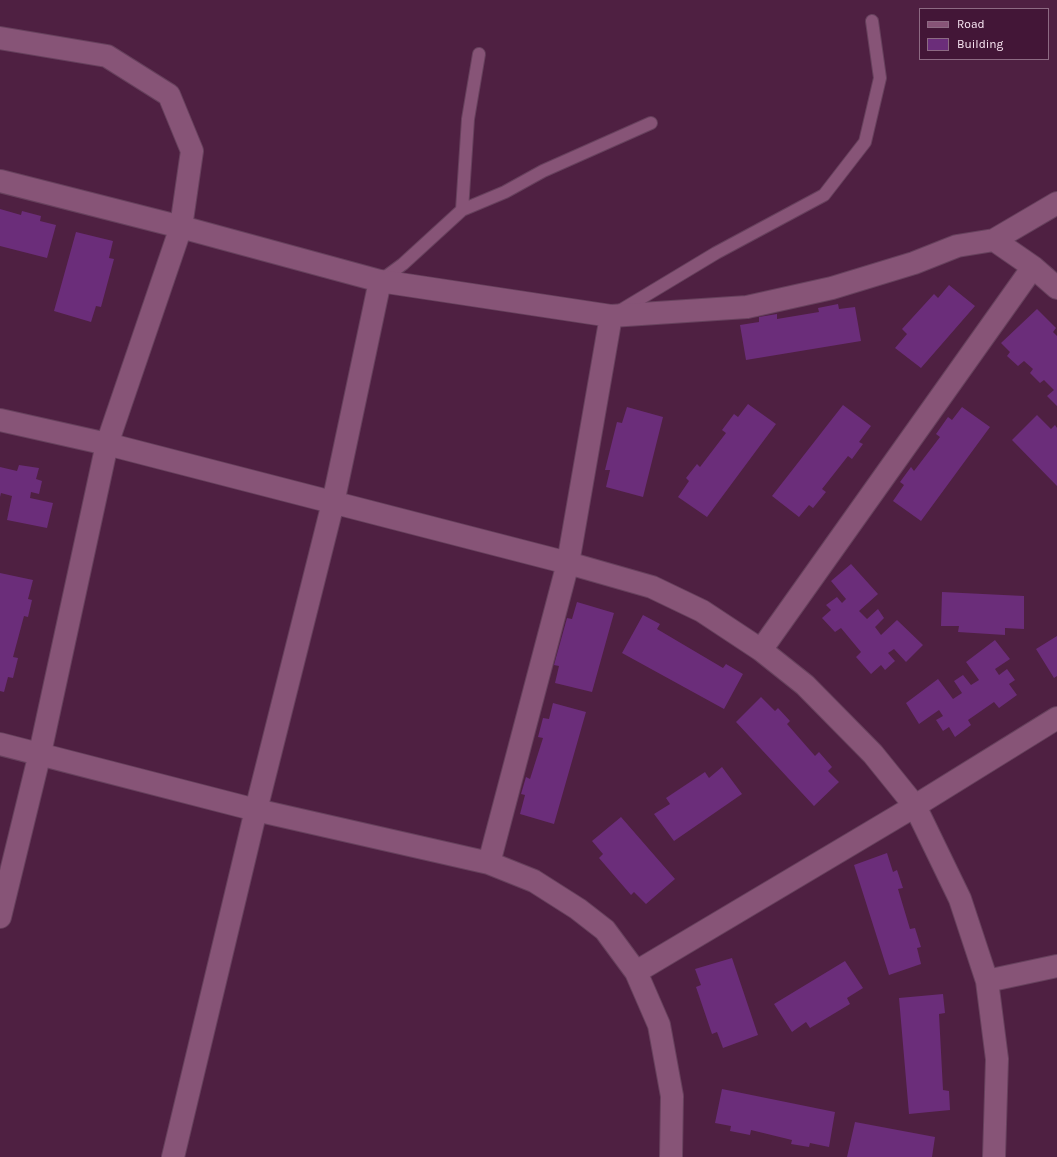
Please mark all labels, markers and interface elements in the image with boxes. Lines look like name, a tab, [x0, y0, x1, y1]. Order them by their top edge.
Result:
legend	[919, 8, 1049, 60]
text: Road	[957, 17, 985, 31]
text: Building	[957, 37, 1003, 51]

